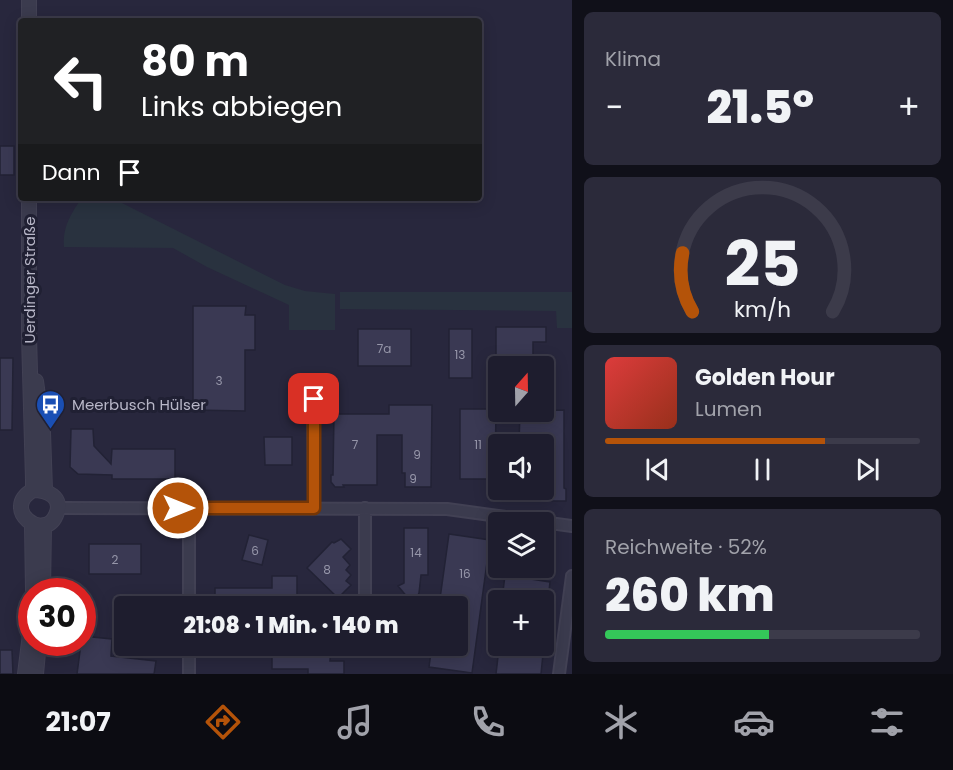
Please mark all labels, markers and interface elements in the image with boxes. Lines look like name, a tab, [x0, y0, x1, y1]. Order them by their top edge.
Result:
text: 80 m	[141, 32, 249, 91]
icon: left	[42, 42, 120, 120]
text: Klima	[605, 45, 661, 73]
text: 21.5°	[707, 76, 814, 139]
text: −	[605, 84, 623, 131]
text: +	[897, 84, 920, 131]
text: Links abbiegen	[141, 88, 342, 125]
icon: arrive	[113, 156, 146, 189]
text: Dann	[42, 157, 101, 188]
street label: Uerdinger Straße	[19, 216, 40, 344]
text: 25	[724, 220, 801, 308]
text: km/h	[734, 294, 791, 325]
house number: 7a	[377, 340, 391, 357]
house number: 13	[455, 346, 465, 363]
north arrow	[488, 356, 554, 422]
map controls	[488, 356, 554, 656]
text: Golden Hour	[695, 362, 835, 393]
house number: 3	[215, 372, 223, 389]
pin	[288, 373, 339, 424]
icon: arrive	[297, 382, 330, 415]
bus stop icon: Meerbusch Hülser	[35, 388, 67, 430]
place label: Meerbusch Hülser	[72, 394, 206, 415]
text: Lumen	[695, 395, 762, 423]
button: sound	[488, 434, 554, 500]
house number: 7	[352, 436, 359, 453]
house number: 11	[474, 436, 482, 453]
house number: 9	[413, 446, 421, 463]
icon: previous	[641, 453, 674, 486]
icon: pause	[746, 453, 779, 486]
icon: next	[851, 453, 884, 486]
house number: 9	[409, 470, 417, 487]
position arrow	[146, 476, 210, 540]
button: layers	[488, 512, 554, 578]
text: Reichweite · 52%	[605, 533, 767, 561]
house number: 6	[251, 542, 259, 559]
house number: 14	[410, 544, 422, 561]
house number: 2	[112, 551, 119, 568]
house number: 8	[323, 561, 331, 578]
text: 260 km	[605, 564, 774, 627]
house number: 16	[459, 565, 471, 582]
speed limit sign: 30	[18, 578, 96, 656]
button: +	[488, 590, 554, 656]
text: 21:08 · 1 Min. · 140 m	[183, 610, 399, 641]
icon: directions	[202, 701, 244, 743]
icon: music	[334, 701, 376, 743]
icon: phone	[467, 701, 509, 743]
icon: climate	[600, 701, 642, 743]
icon: car	[733, 701, 775, 743]
icon: filters	[866, 701, 908, 743]
text: 21:07	[45, 703, 111, 740]

